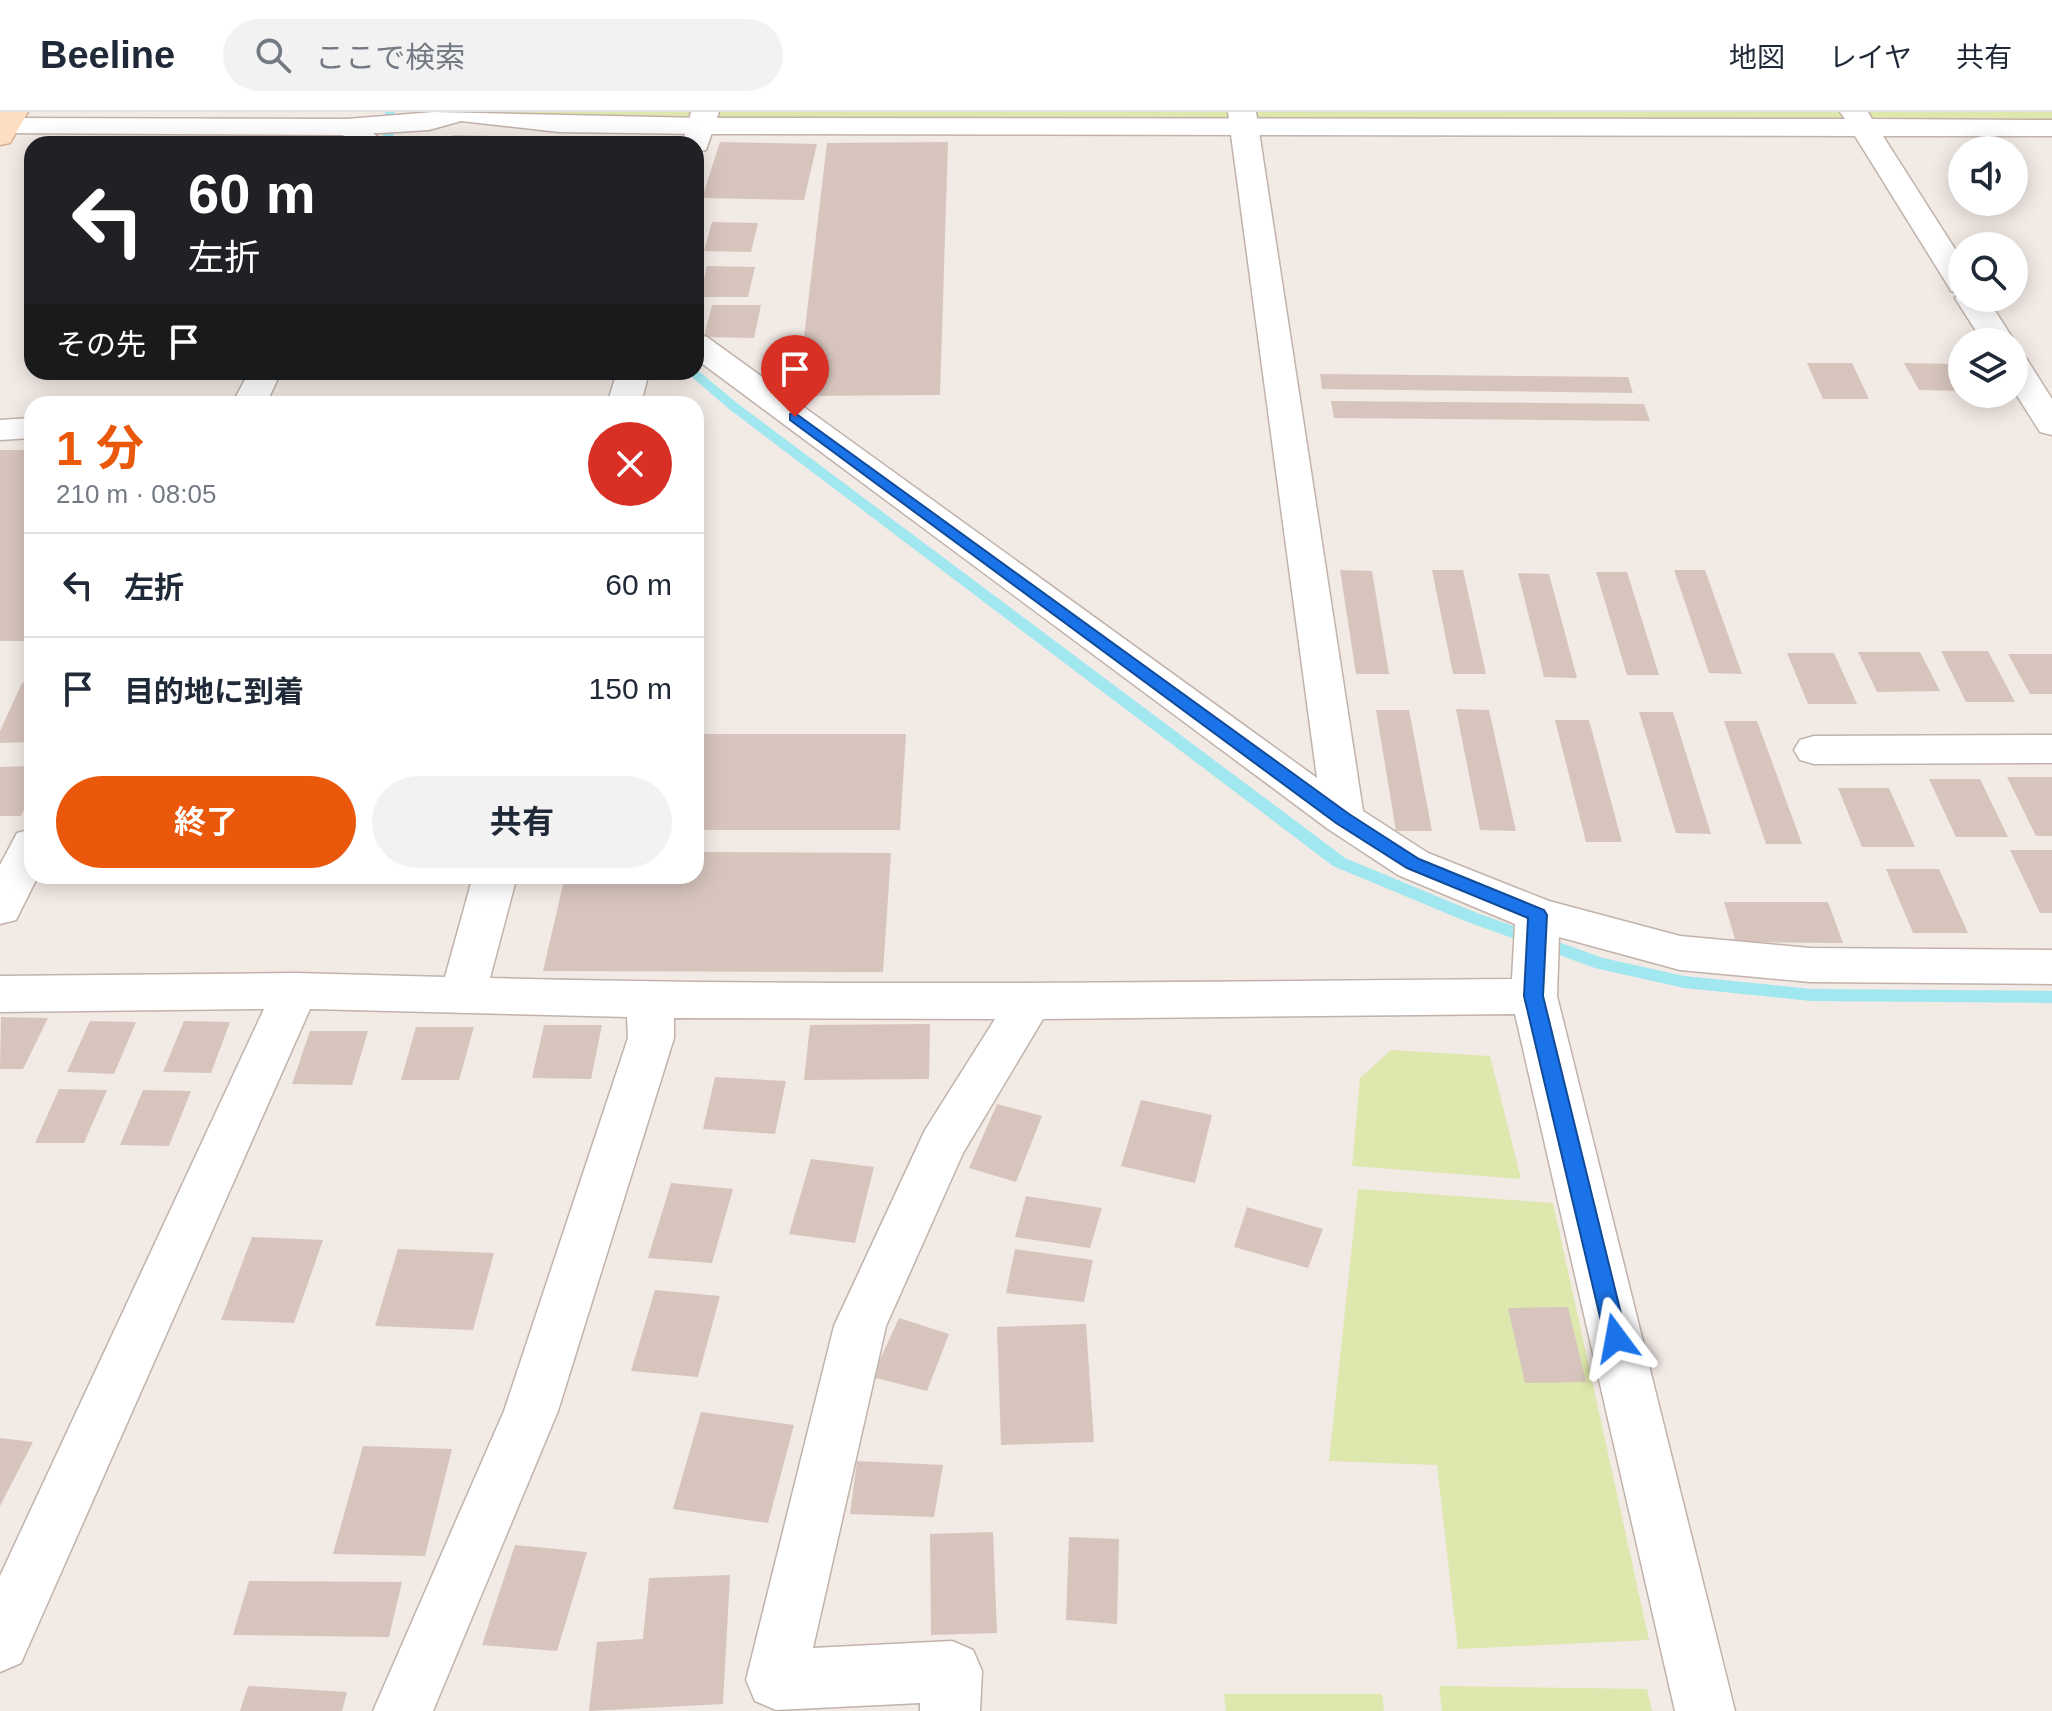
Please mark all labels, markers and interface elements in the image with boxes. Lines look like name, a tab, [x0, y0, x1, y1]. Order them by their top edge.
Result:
search box	[223, 19, 783, 91]
icon: search	[251, 33, 295, 77]
text: Beeline	[40, 34, 175, 76]
text: ここで検索	[315, 41, 465, 74]
text: 地図	[1729, 42, 1785, 73]
text: レイヤ	[1829, 42, 1912, 73]
text: 共有	[1956, 42, 2012, 73]
map controls	[1948, 136, 2028, 408]
button: sound	[1948, 136, 2028, 216]
text: 60 m	[188, 162, 316, 225]
icon: left	[56, 168, 160, 272]
button: search	[1948, 232, 2028, 312]
text: 左折	[188, 237, 260, 278]
icon: arrive	[162, 320, 206, 364]
text: その先	[56, 328, 146, 361]
button: layers	[1948, 328, 2028, 408]
pin	[761, 335, 829, 417]
icon: arrive	[773, 347, 817, 391]
text: 1 分	[56, 422, 144, 475]
button: close	[588, 422, 672, 506]
text: 210 m · 08:05	[56, 479, 216, 509]
icon: left	[56, 563, 100, 607]
text: 60 m	[605, 568, 672, 601]
text: 左折	[124, 571, 184, 604]
icon: arrive	[56, 667, 100, 711]
text: 150 m	[589, 672, 672, 705]
text: 目的地に到着	[124, 675, 304, 708]
button: 終了	[56, 776, 356, 868]
button: 共有	[372, 776, 672, 868]
position arrow	[1574, 1296, 1658, 1380]

